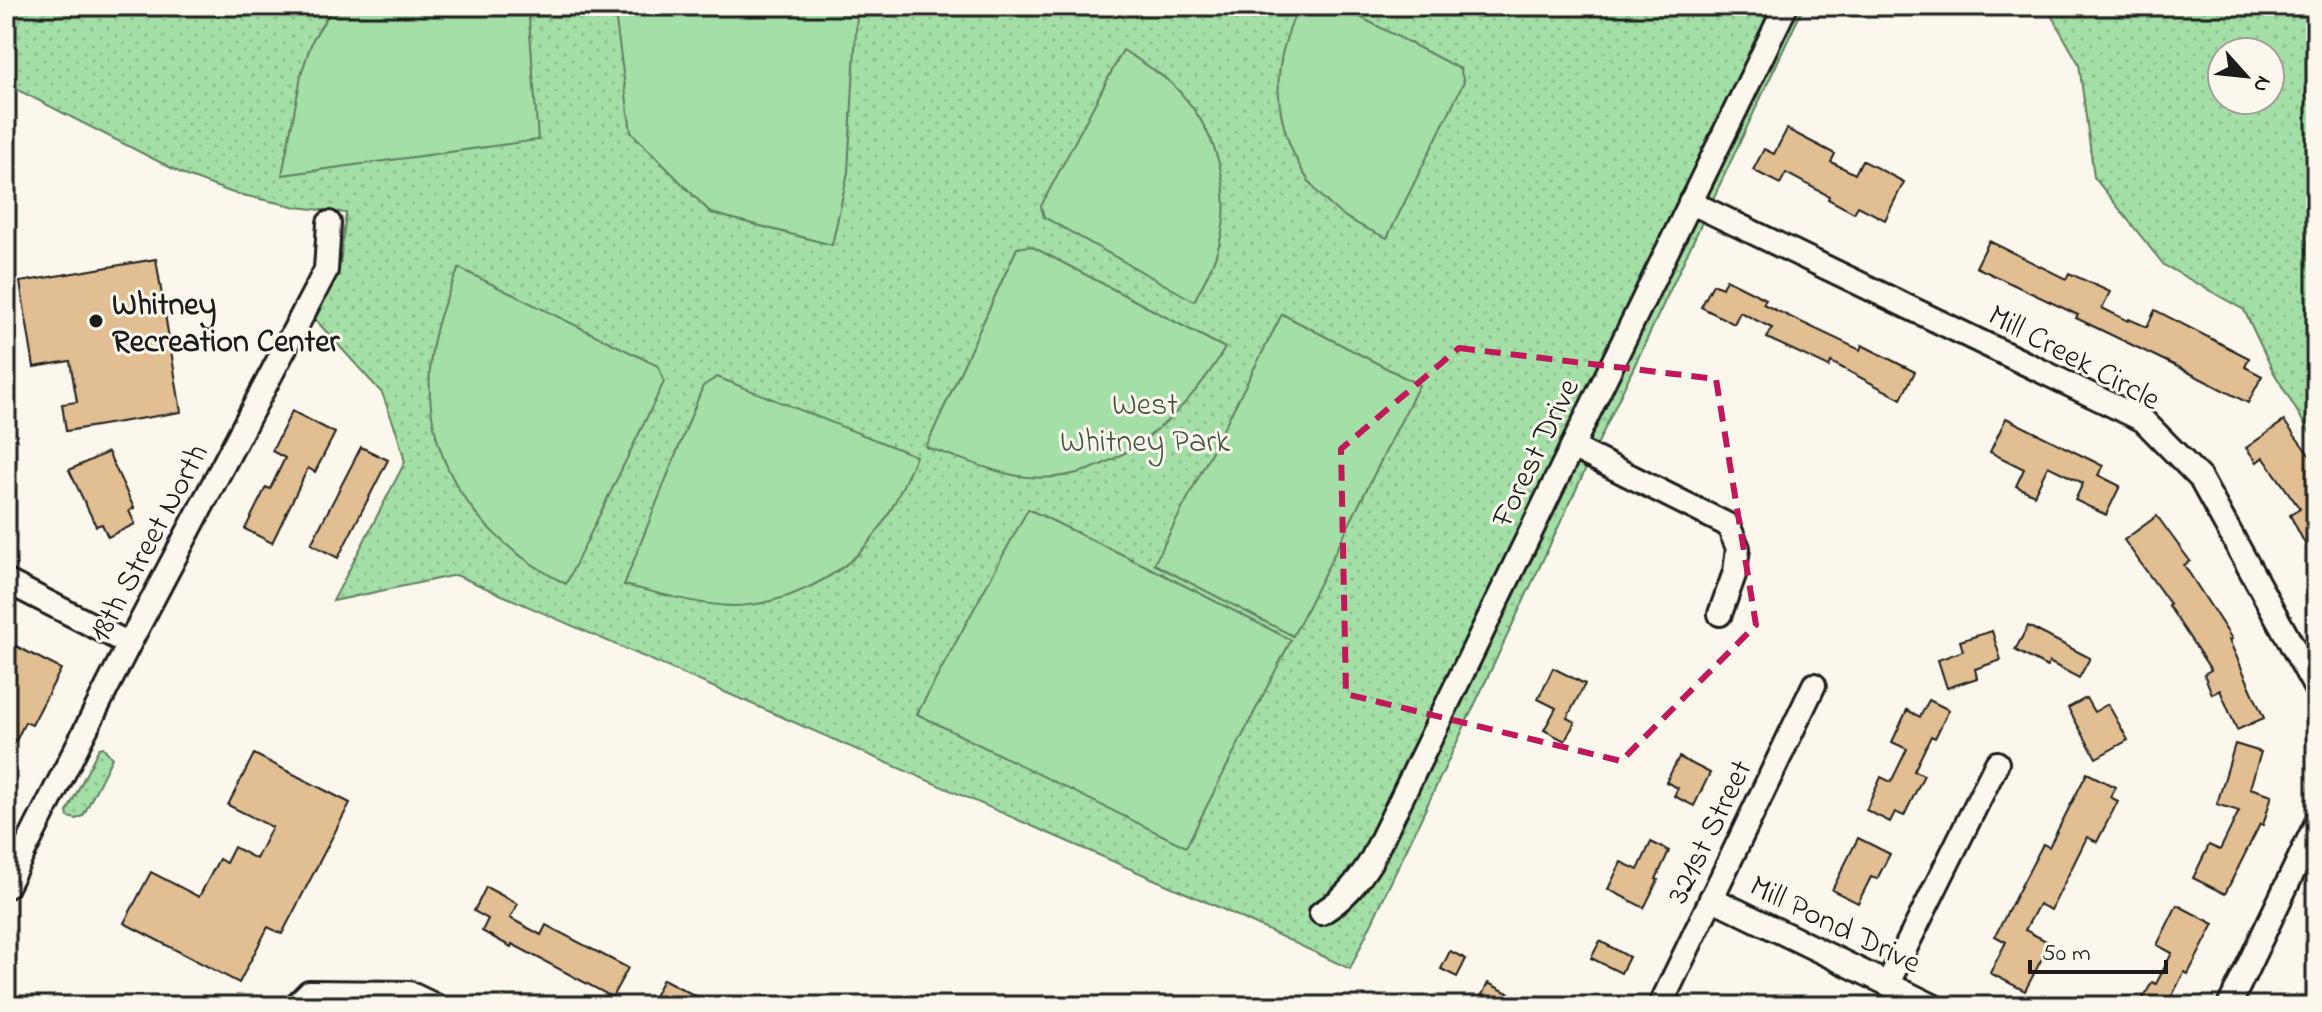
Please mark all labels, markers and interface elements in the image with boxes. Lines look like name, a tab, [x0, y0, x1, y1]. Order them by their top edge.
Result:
north arrow	[2206, 36, 2286, 116]
text: N	[2244, 70, 2279, 98]
place label: Whitney Recreation Center	[112, 283, 340, 367]
street label: Mill Creek Circle	[1979, 294, 2169, 425]
marker: Whitney Recreation Center	[87, 312, 105, 330]
street label: Forest Drive	[1480, 370, 1594, 537]
park label: West Whitney Park	[1060, 383, 1231, 467]
street label: 18th Street North	[78, 436, 222, 651]
street label: 321st Street	[1656, 752, 1766, 912]
street label: Mill Pond Drive	[1741, 864, 1929, 988]
scale bar	[2030, 924, 2166, 974]
text: 50 m	[2042, 937, 2091, 972]

